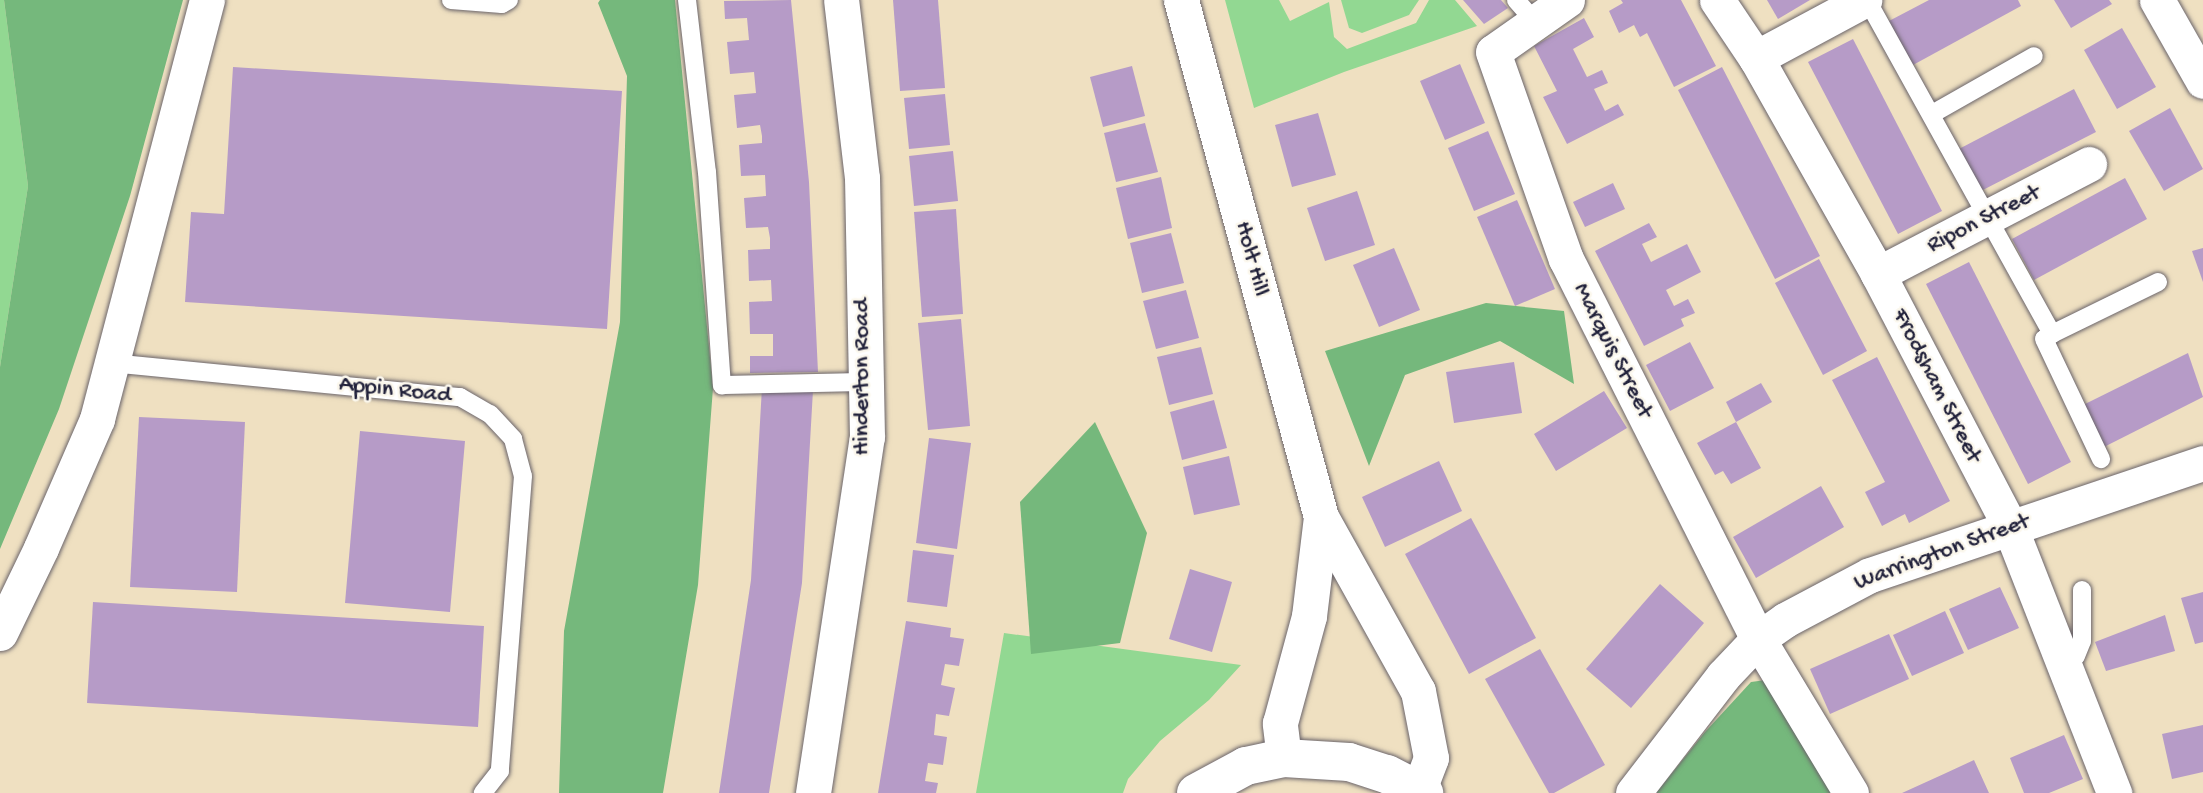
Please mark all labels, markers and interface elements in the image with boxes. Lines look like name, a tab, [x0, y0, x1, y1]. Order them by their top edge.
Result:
street label: Ripon Street	[1923, 179, 2045, 261]
street label: Holt Hill	[1227, 218, 1275, 300]
street label: Marquis Street	[1566, 279, 1658, 423]
street label: Hinderton Road	[849, 298, 877, 456]
street label: Frodsham Street	[1885, 304, 1987, 468]
street label: Appin Road	[338, 371, 452, 411]
street label: Warrington Street	[1850, 508, 2034, 598]

